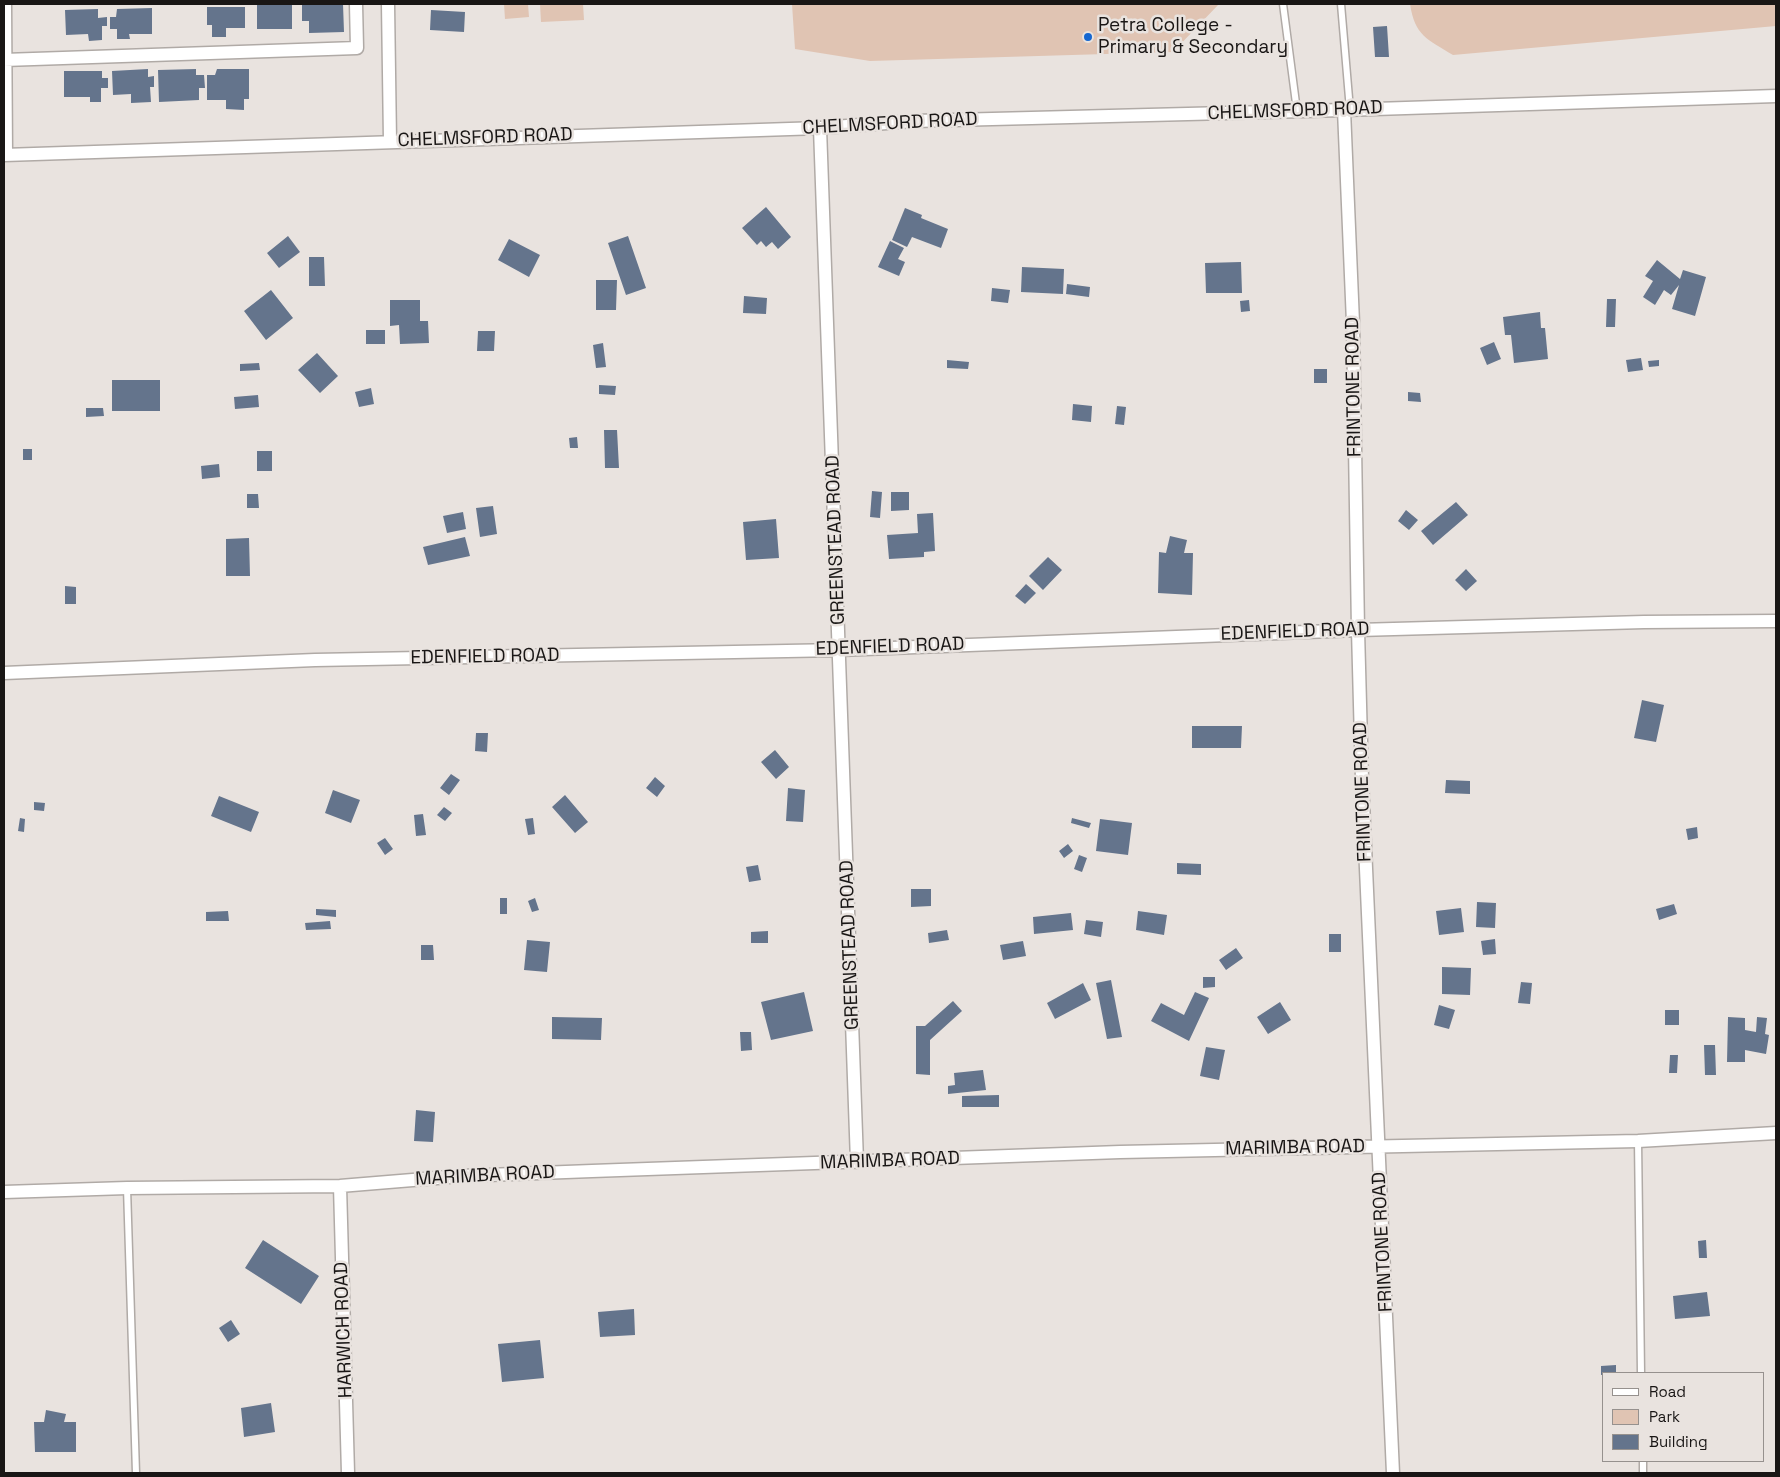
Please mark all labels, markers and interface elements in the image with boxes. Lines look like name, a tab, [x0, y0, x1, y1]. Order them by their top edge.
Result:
place label: Petra College - Primary & Secondary	[1098, 15, 1288, 59]
marker: Petra College - Primary & Secondary	[1082, 31, 1094, 43]
street label: CHELMSFORD ROAD	[1207, 97, 1383, 125]
street label: CHELMSFORD ROAD	[802, 108, 978, 140]
street label: CHELMSFORD ROAD	[397, 124, 573, 152]
street label: FRINTONE ROAD	[1341, 317, 1367, 457]
street label: GREENSTEAD ROAD	[822, 455, 850, 625]
street label: EDENFIELD ROAD	[1220, 618, 1370, 646]
street label: EDENFIELD ROAD	[815, 633, 965, 661]
street label: EDENFIELD ROAD	[410, 644, 560, 670]
street label: FRINTONE ROAD	[1349, 722, 1377, 862]
street label: GREENSTEAD ROAD	[836, 860, 864, 1030]
street label: MARIMBA ROAD	[1225, 1135, 1365, 1161]
street label: MARIMBA ROAD	[820, 1147, 960, 1175]
street label: MARIMBA ROAD	[415, 1161, 555, 1191]
street label: FRINTONE ROAD	[1368, 1171, 1398, 1313]
street label: HARWICH ROAD	[330, 1261, 358, 1399]
legend	[1602, 1372, 1765, 1462]
text: Road	[1649, 1382, 1686, 1401]
text: Park	[1649, 1407, 1680, 1426]
text: Building	[1649, 1432, 1708, 1451]

